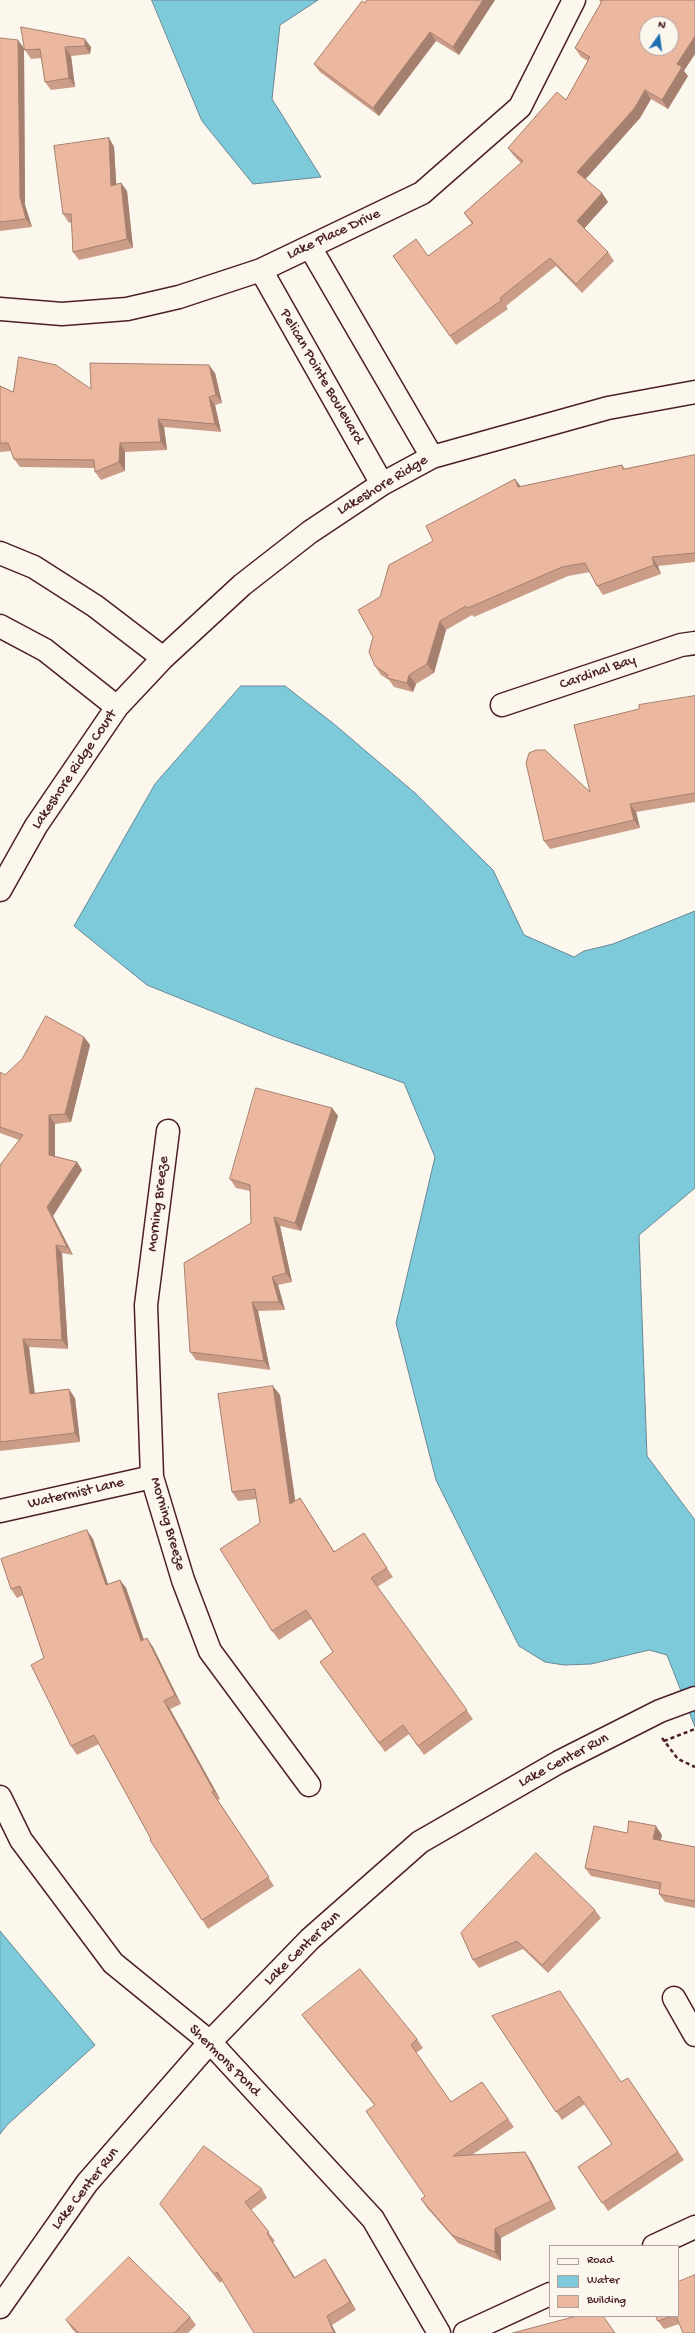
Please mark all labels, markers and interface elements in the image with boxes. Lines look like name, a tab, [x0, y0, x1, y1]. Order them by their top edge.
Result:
north arrow	[639, 16, 679, 56]
text: N	[657, 19, 667, 32]
street label: Lake Place Drive	[285, 206, 383, 264]
street label: Pelican Pointe Boulevard	[275, 306, 367, 448]
street label: Lakeshore Ridge	[334, 452, 432, 520]
street label: Cardinal Bay	[557, 652, 639, 694]
street label: Lakeshore Ridge Court	[28, 707, 122, 833]
street label: Morning Breeze	[144, 1155, 174, 1253]
street label: Watermist Lane	[26, 1474, 126, 1514]
street label: Morning Breeze	[145, 1475, 189, 1573]
street label: Lake Center Run	[516, 1730, 612, 1792]
street label: Lake Center Run	[261, 1908, 345, 1990]
street label: Shermons Pond	[184, 2021, 264, 2101]
street label: Lake Center Run	[48, 2144, 124, 2234]
legend	[549, 2245, 679, 2317]
text: Road	[587, 2254, 613, 2268]
text: Water	[587, 2274, 619, 2288]
text: Building	[587, 2294, 626, 2308]

